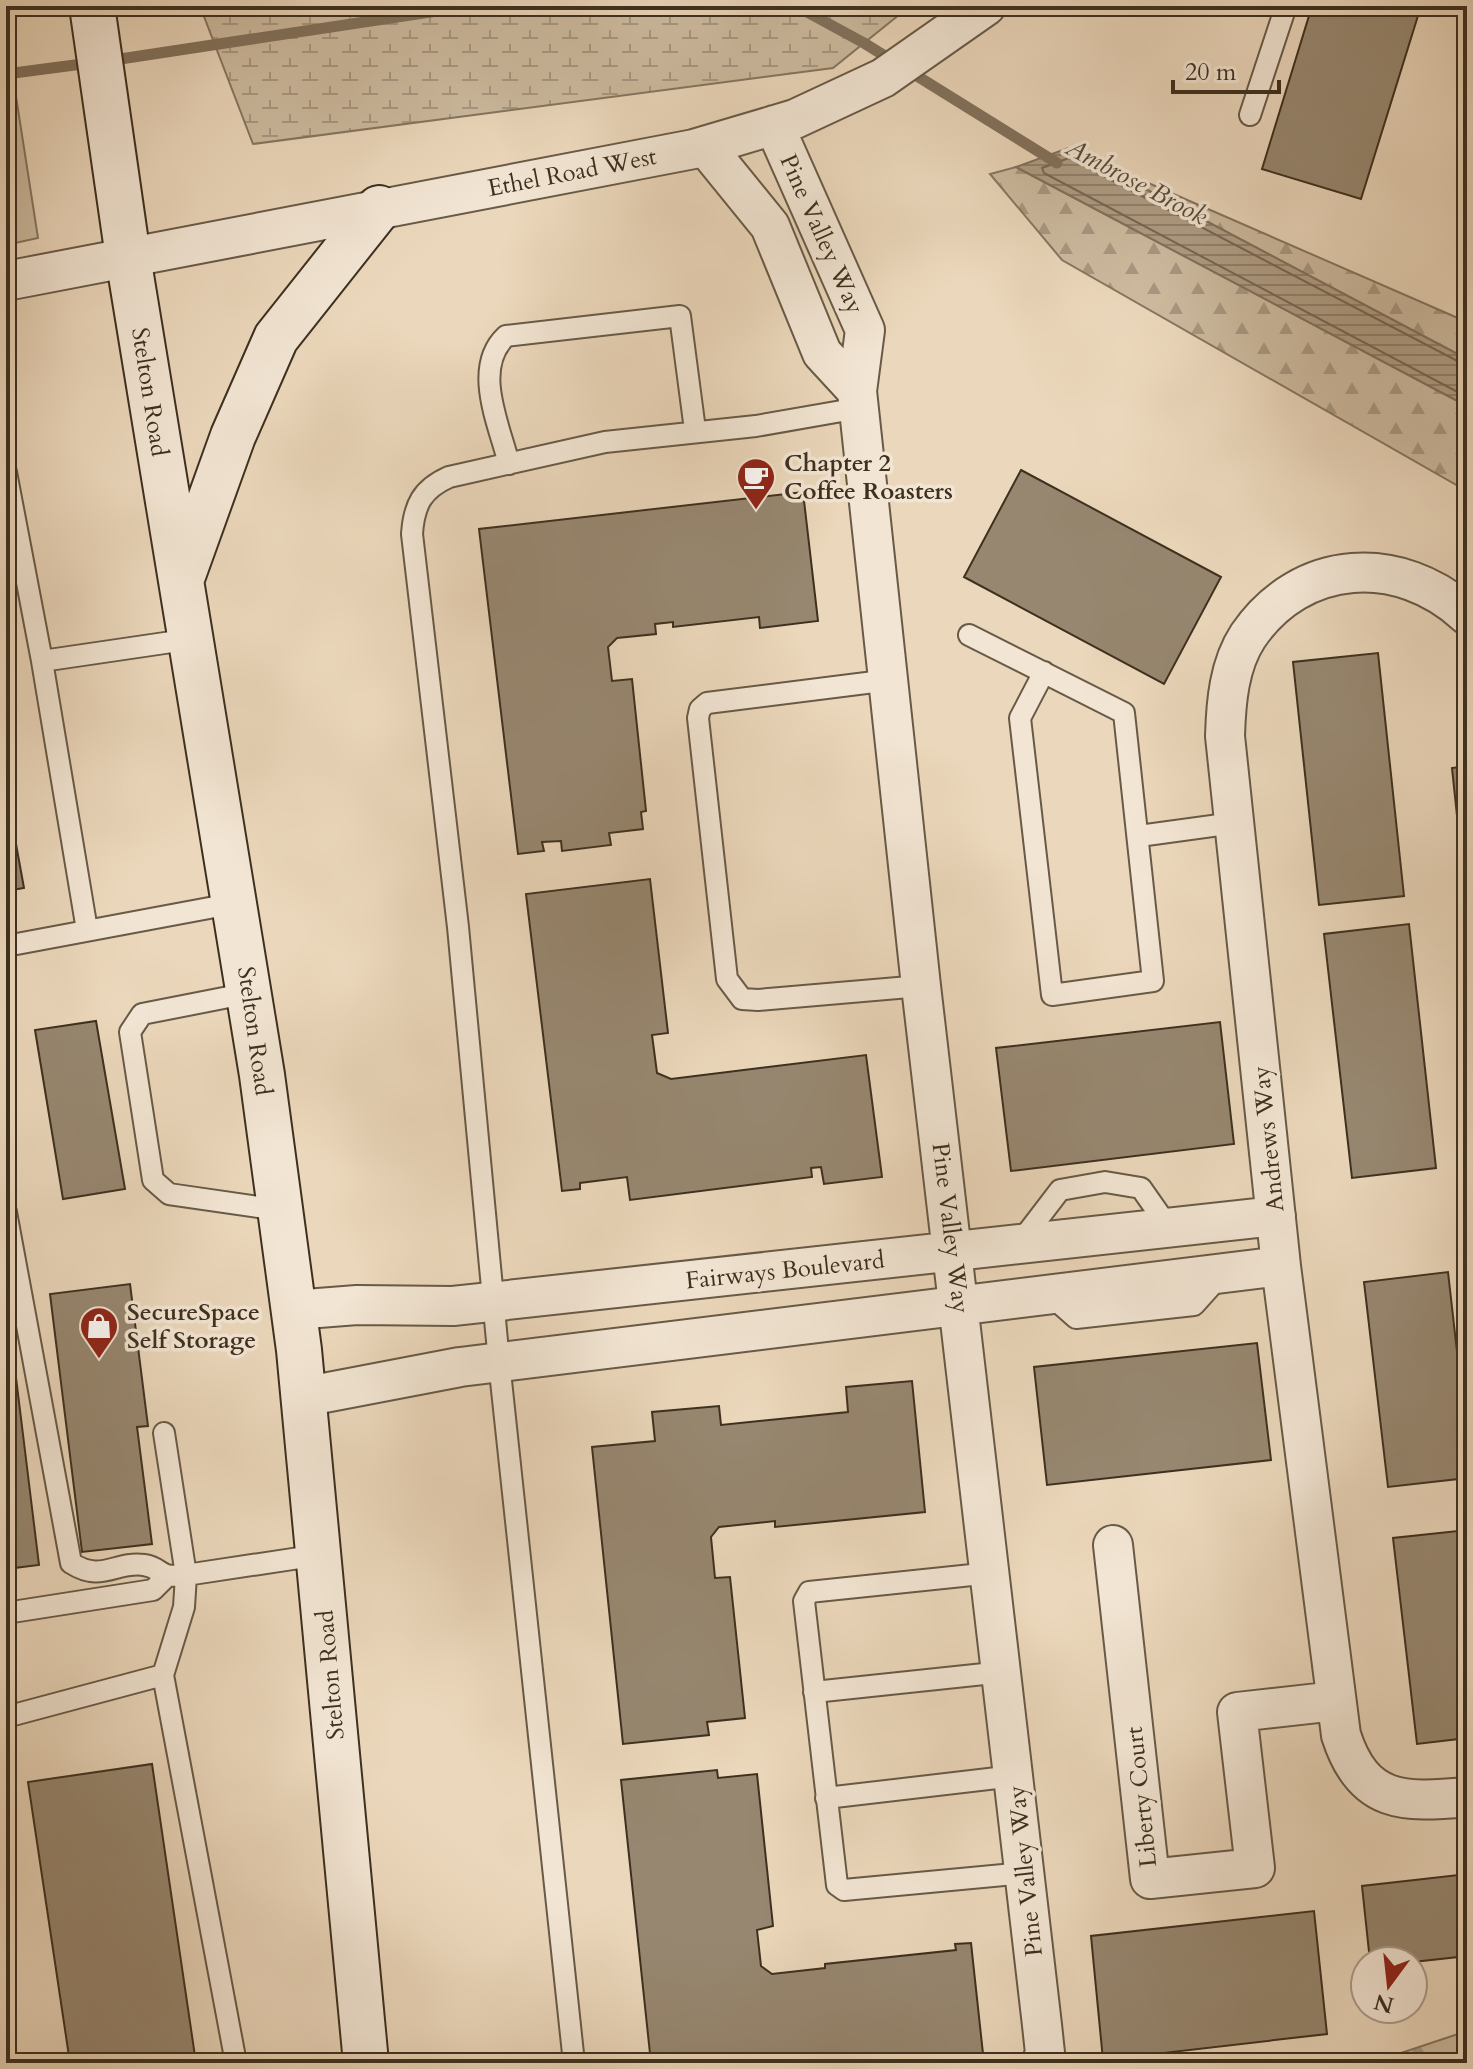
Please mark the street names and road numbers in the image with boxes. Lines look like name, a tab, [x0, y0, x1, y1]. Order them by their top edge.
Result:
street label: Ethel Road West	[485, 140, 660, 205]
street label: Pine Valley Way	[772, 149, 872, 320]
street label: Stelton Road	[123, 325, 176, 459]
street label: Stelton Road	[229, 964, 280, 1098]
street label: Andrews Way	[1244, 1064, 1293, 1213]
street label: Pine Valley Way	[924, 1141, 977, 1316]
street label: Fairways Boulevard	[684, 1244, 886, 1297]
street label: Stelton Road	[308, 1609, 353, 1741]
street label: Liberty Court	[1118, 1725, 1165, 1869]
street label: Pine Valley Way	[1000, 1784, 1051, 1958]

